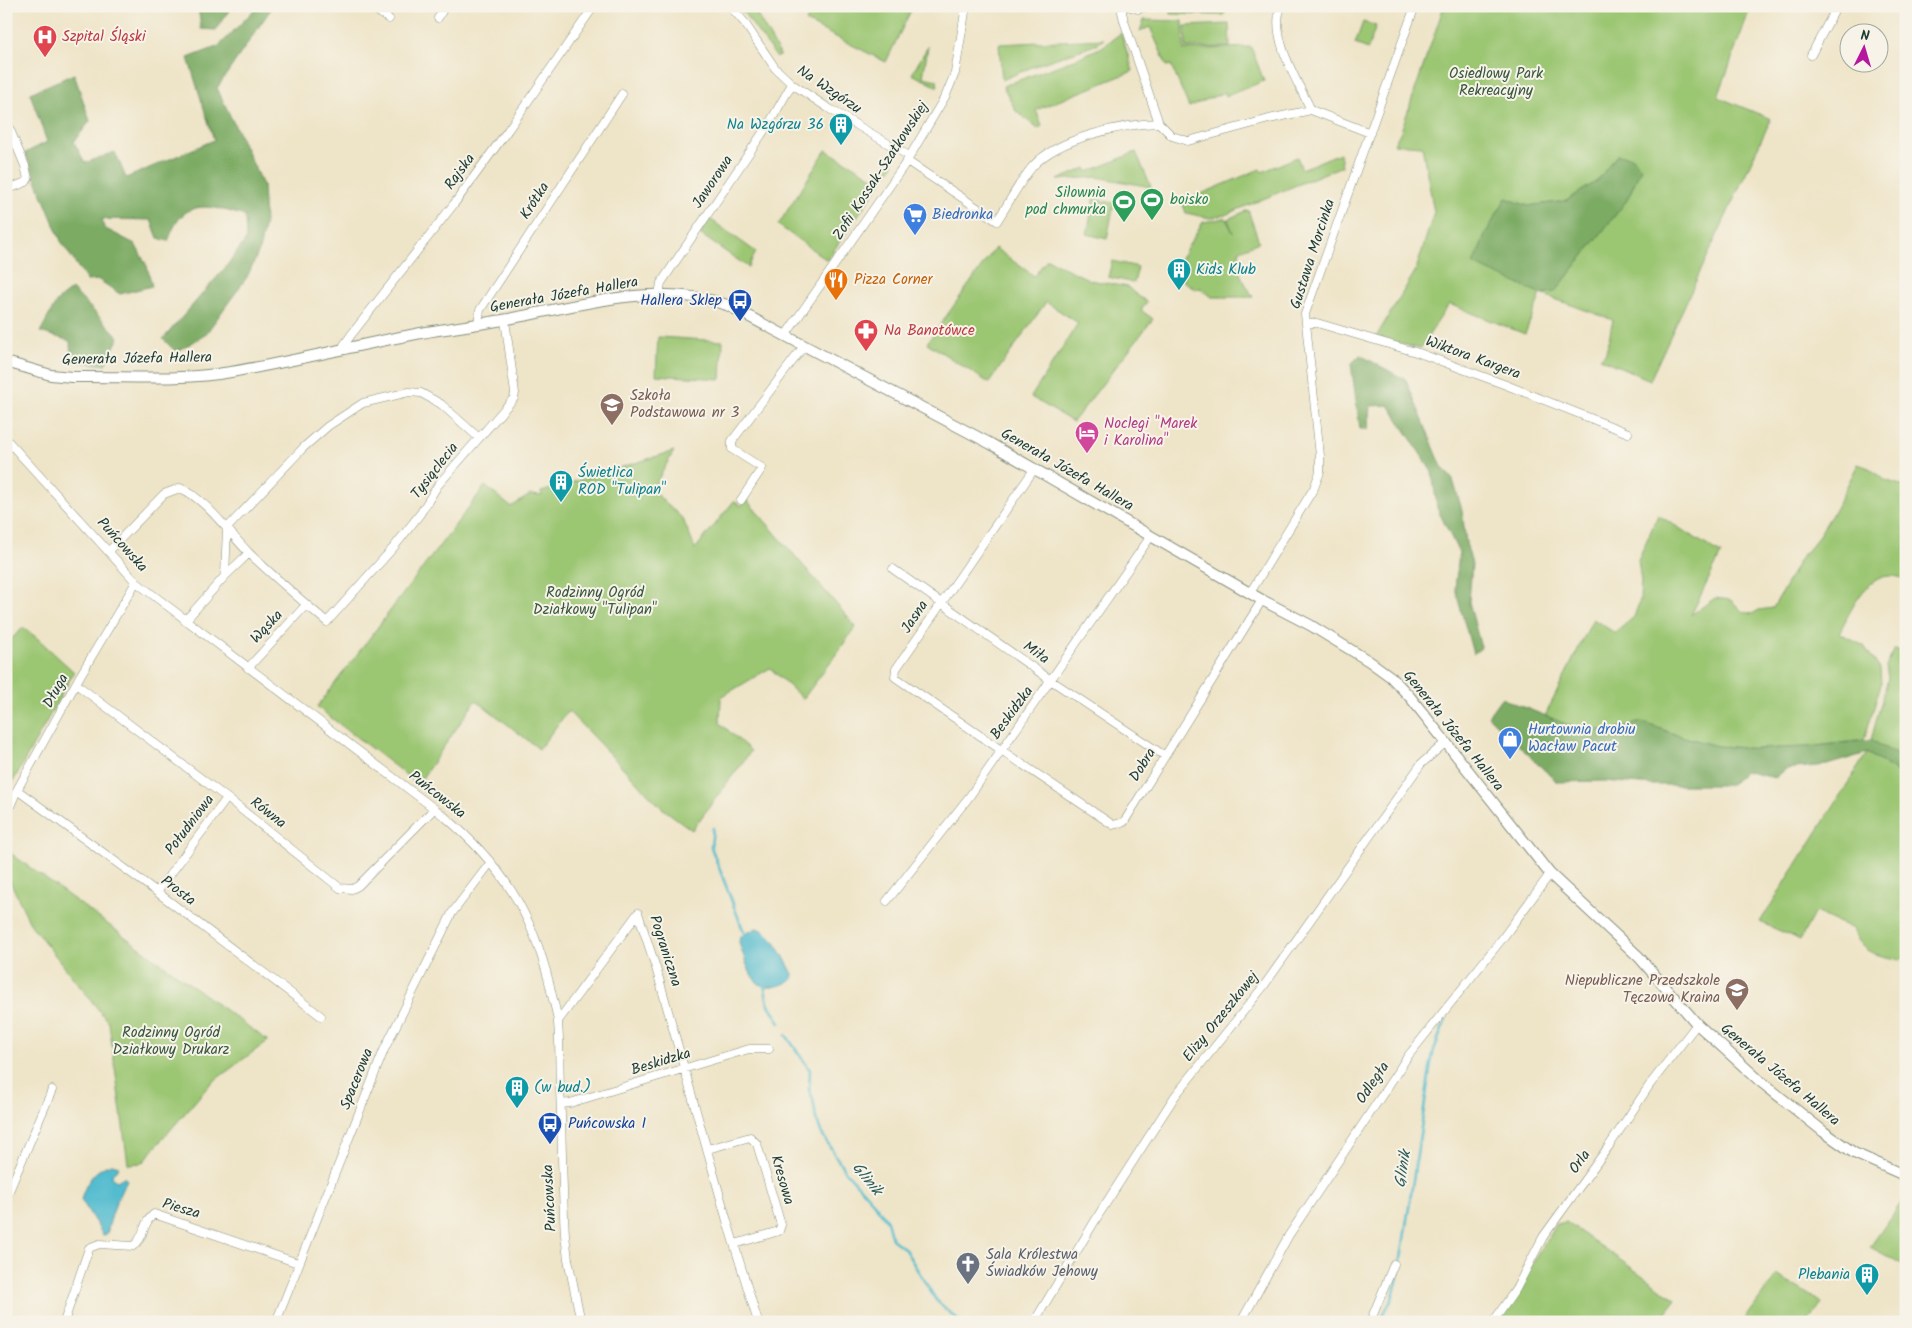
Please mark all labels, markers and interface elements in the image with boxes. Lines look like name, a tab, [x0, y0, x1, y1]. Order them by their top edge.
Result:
north arrow	[1840, 22, 1890, 72]
hospital icon: Szpital Śląski	[32, 24, 58, 58]
place label: Szpital Śląski	[62, 25, 147, 49]
text: N	[1860, 25, 1871, 47]
street label: Na Wzgórzu	[792, 59, 866, 121]
park label: Osiedlowy Park Rekreacyjny	[1449, 62, 1544, 103]
street label: Zofii Kossak-Szatkowskiej	[827, 96, 936, 245]
building icon: Na Wzgórzu 36	[828, 112, 854, 146]
place label: Na Wzgórzu 36	[727, 113, 824, 137]
street label: Rajska	[439, 149, 481, 195]
street label: Jaworowa	[686, 150, 740, 214]
street label: Krótka	[514, 177, 556, 225]
place label: Silownia pod chmurka	[1025, 181, 1106, 222]
sports icon: boisko	[1139, 187, 1165, 221]
place label: boisko	[1170, 188, 1209, 212]
sports icon: Silownia pod chmurka	[1111, 189, 1137, 223]
street label: Gustawa Morcinka	[1284, 196, 1342, 312]
supermarket icon: Biedronka	[902, 202, 928, 236]
place label: Biedronka	[932, 203, 993, 227]
building icon: Kids Klub	[1166, 257, 1192, 291]
place label: Kids Klub	[1196, 258, 1256, 282]
restaurant icon: Pizza Corner	[823, 267, 849, 301]
place label: Pizza Corner	[854, 268, 933, 292]
street label: Generała Józefa Hallera	[488, 270, 640, 320]
bus stop icon: Hallera Sklep	[727, 288, 753, 322]
place label: Hallera Sklep	[640, 289, 722, 313]
pharmacy icon: Na Banotówce	[853, 318, 879, 352]
place label: Na Banotówce	[884, 319, 975, 343]
street label: Wiktora Kargera	[1422, 330, 1524, 386]
street label: Generała Józefa Hallera	[62, 346, 212, 372]
place label: Szkoła Podstawowa nr 3	[630, 384, 740, 425]
school or university icon: Szkoła Podstawowa nr 3	[599, 392, 625, 426]
place label: Noclegi "Marek i Karolina"	[1104, 412, 1198, 453]
hotel icon: Noclegi "Marek i Karolina"	[1074, 420, 1100, 454]
street label: Generała Józefa Hallera	[996, 422, 1138, 518]
street label: Tysiąclecia	[405, 437, 465, 505]
place label: Świetlica ROD "Tulipan"	[578, 461, 666, 502]
building icon: Świetlica ROD "Tulipan"	[548, 469, 574, 503]
street label: Puńcowska	[91, 512, 153, 578]
park label: Rodzinny Ogród Działkowy "Tulipan"	[533, 581, 657, 622]
street label: Jasna	[895, 596, 935, 638]
street label: Wąska	[245, 604, 289, 650]
street label: Miła	[1018, 635, 1054, 671]
street label: Generała Józefa Hallera	[1396, 665, 1510, 797]
street label: Długa	[37, 669, 75, 713]
street label: Beskidzka	[984, 681, 1040, 745]
place label: Hurtownia drobiu Wacław Pacut	[1528, 718, 1635, 759]
shop icon: Hurtownia drobiu Wacław Pacut	[1497, 726, 1523, 760]
street label: Dobra	[1123, 743, 1163, 787]
street label: Puńcowska	[403, 765, 471, 825]
street label: Południowa	[159, 790, 221, 860]
street label: Równa	[245, 791, 291, 835]
street label: Prosta	[155, 870, 201, 912]
street label: Pograniczna	[642, 912, 688, 990]
street label: Elizy Orzeszkowej	[1177, 966, 1266, 1068]
place label: Niepubliczne Przedszkole Tęczowa Kraina	[1565, 969, 1720, 1010]
school or university icon: Niepubliczne Przedszkole Tęczowa Kraina	[1724, 977, 1750, 1011]
street label: Generała Józefa Hallera	[1715, 1018, 1845, 1132]
park label: Rodzinny Ogród Działkowy Drukarz	[113, 1021, 230, 1062]
street label: Beskidzka	[628, 1042, 694, 1082]
street label: Spacerowa	[334, 1045, 380, 1113]
street label: Odległa	[1350, 1057, 1396, 1109]
building icon: (w bud.)	[504, 1075, 530, 1109]
place label: (w bud.)	[534, 1076, 591, 1100]
bus stop icon: Puńcowska I	[537, 1111, 563, 1145]
place label: Puńcowska I	[568, 1112, 646, 1136]
street label: Orla	[1563, 1145, 1597, 1179]
water label: Glinik	[1388, 1146, 1419, 1189]
street label: Kresowa	[763, 1152, 801, 1208]
water label: Glinik	[846, 1157, 890, 1203]
street label: Puńcowska	[536, 1164, 564, 1232]
street label: Piesza	[159, 1192, 203, 1226]
place label: Sala Królestwa Świadków Jehowy	[986, 1243, 1099, 1284]
church icon: Sala Królestwa Świadków Jehowy	[955, 1251, 981, 1285]
building icon: Plebania	[1854, 1262, 1880, 1296]
place label: Plebania	[1798, 1263, 1850, 1287]

